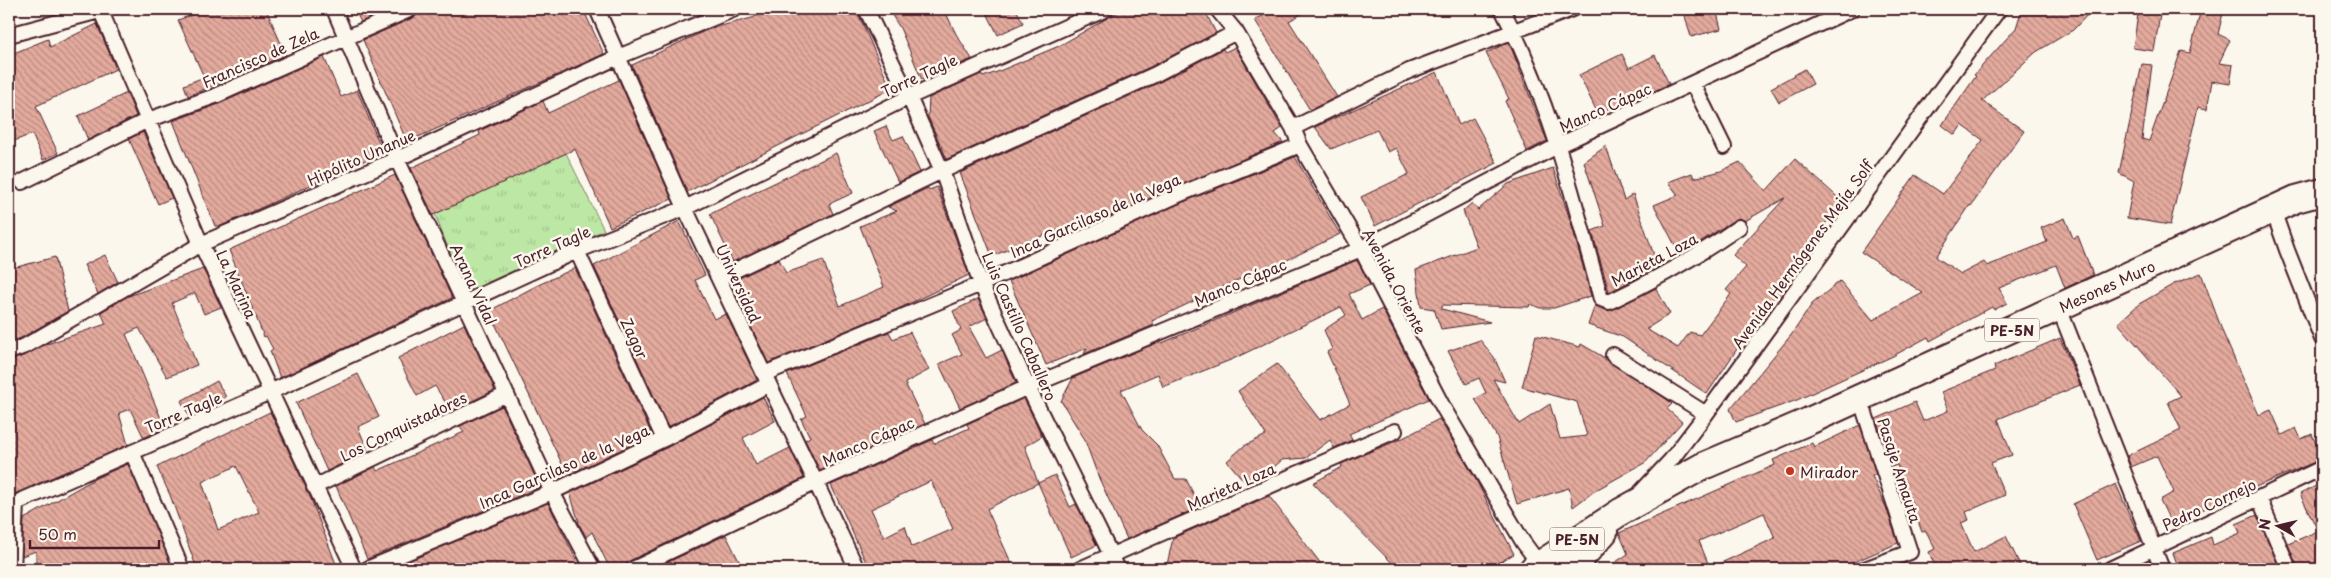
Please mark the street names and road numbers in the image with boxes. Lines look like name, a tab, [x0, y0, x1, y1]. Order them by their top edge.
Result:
street label: Francisco de Zela	[198, 21, 323, 93]
street label: Torre Tagle	[877, 47, 961, 103]
street label: Manco Cápac	[1555, 76, 1655, 138]
street label: Hipólito Unanue	[303, 123, 419, 191]
street label: Avenida Hermógenes Mejía Solf	[1726, 154, 1879, 353]
street label: Inca Garcilaso de la Vega	[1006, 167, 1184, 263]
street label: Torre Tagle	[510, 219, 594, 273]
street label: Avenida Oriente	[1357, 224, 1433, 338]
street label: Marieta Loza	[1607, 226, 1702, 291]
street label: Arana Vidal	[445, 239, 503, 329]
street label: Universidad	[711, 240, 767, 326]
street label: La Marina	[211, 246, 263, 323]
street label: Luis Castillo Caballero	[977, 248, 1063, 404]
street label: Manco Cápac	[1190, 252, 1290, 312]
street label: Mesones Muro	[2055, 253, 2158, 317]
street label: Zagor	[615, 313, 655, 363]
road number: PE-5N	[1984, 318, 2040, 342]
street label: Torre Tagle	[141, 385, 225, 439]
street label: Los Conquistadores	[336, 385, 470, 467]
street label: Manco Cápac	[818, 410, 918, 472]
street label: Pasaje Amauta	[1872, 414, 1928, 526]
street label: Inca Garcilaso de la Vega	[475, 418, 653, 514]
street label: Marieta Loza	[1183, 456, 1280, 516]
street label: Pedro Cornejo	[2158, 472, 2260, 536]
road number: PE-5N	[1550, 528, 1604, 550]

